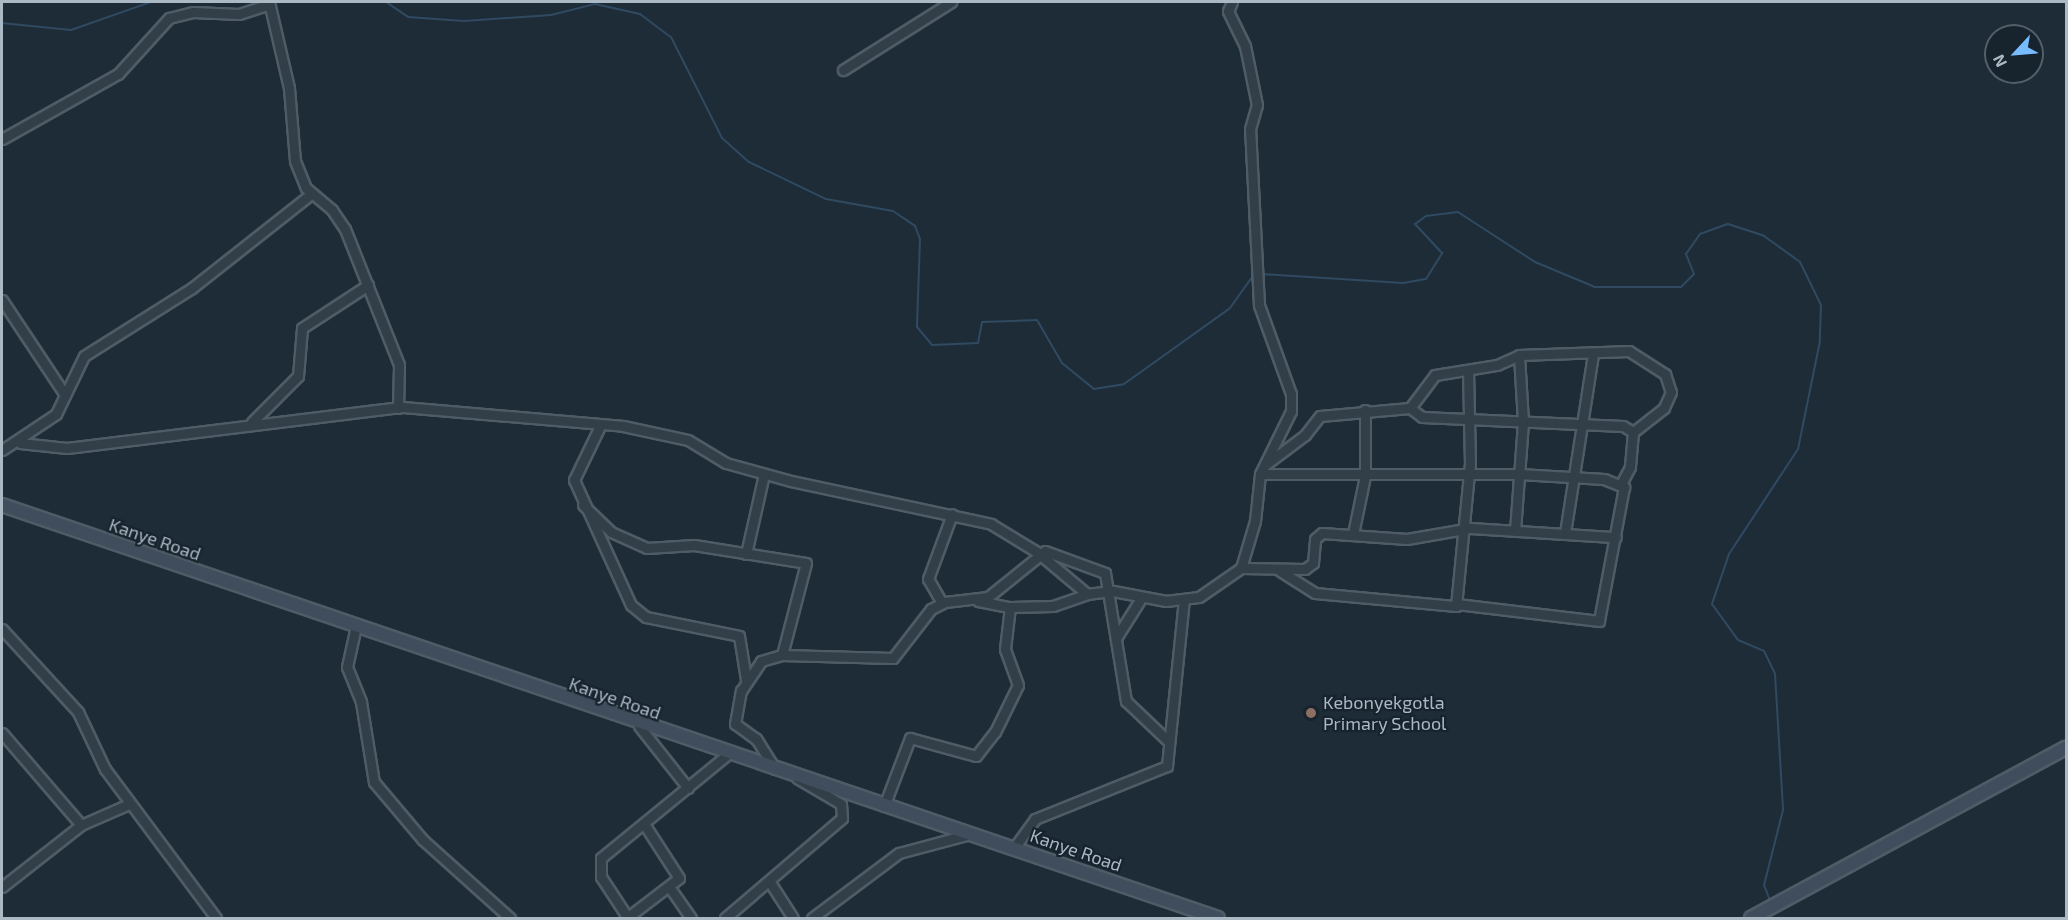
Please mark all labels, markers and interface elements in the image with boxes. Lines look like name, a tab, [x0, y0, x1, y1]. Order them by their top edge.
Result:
north arrow	[1984, 24, 2044, 84]
text: N	[1988, 52, 2010, 71]
street label: Kanye Road	[106, 513, 204, 565]
street label: Kanye Road	[566, 672, 664, 724]
place label: Kebonyekgotla Primary School	[1323, 692, 1447, 734]
marker: Kebonyekgotla Primary School	[1304, 706, 1318, 720]
street label: Kanye Road	[1027, 824, 1125, 876]

